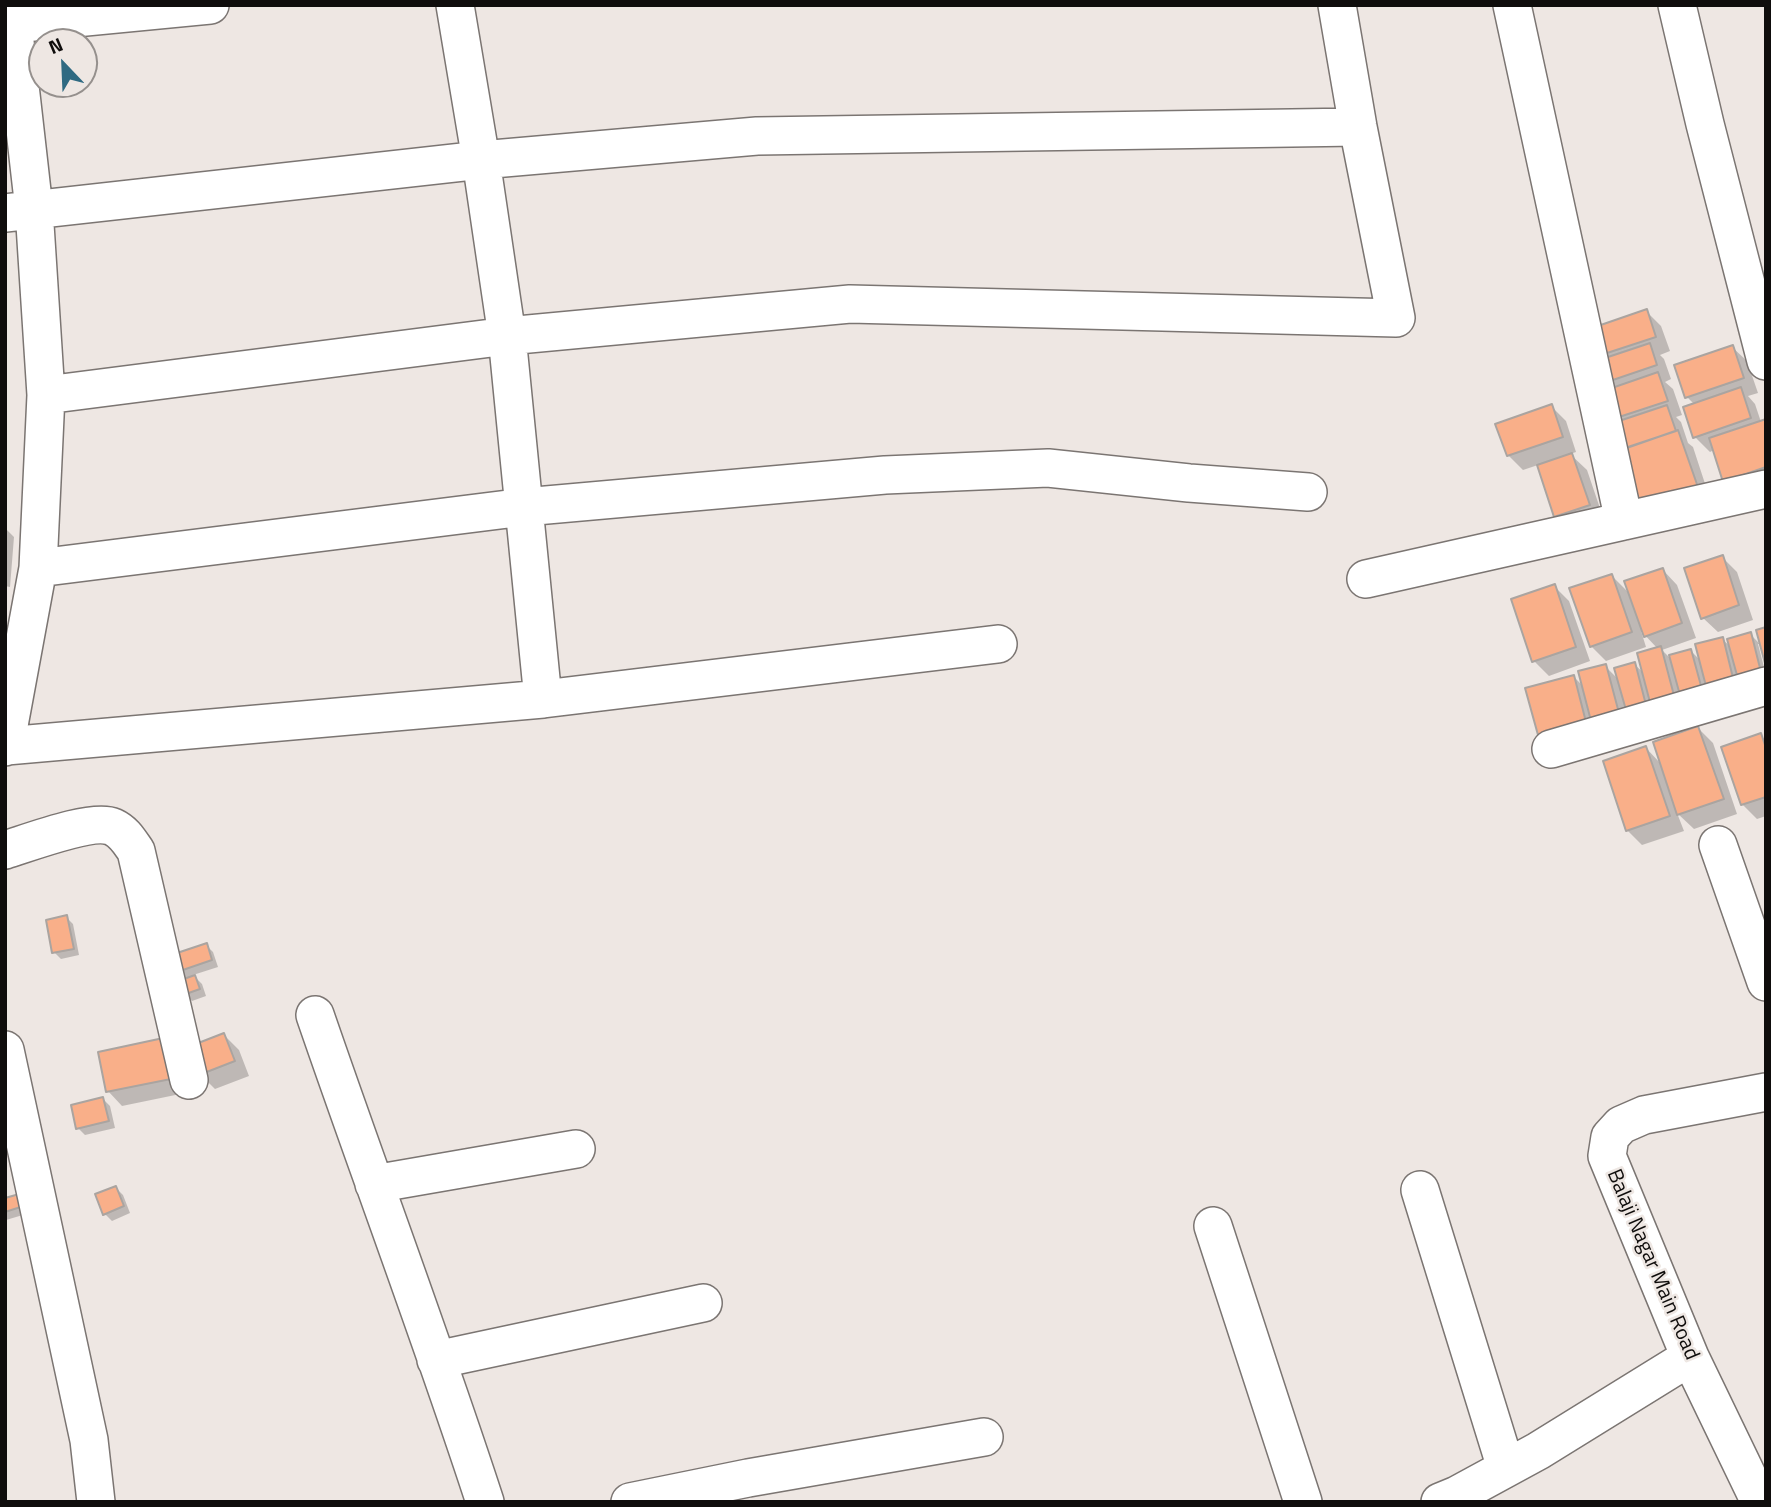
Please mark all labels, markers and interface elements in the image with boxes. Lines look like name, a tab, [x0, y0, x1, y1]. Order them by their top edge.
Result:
north arrow	[28, 28, 98, 98]
text: N	[44, 29, 67, 61]
street label: Balaji Nagar Main Road	[1600, 1166, 1704, 1364]

